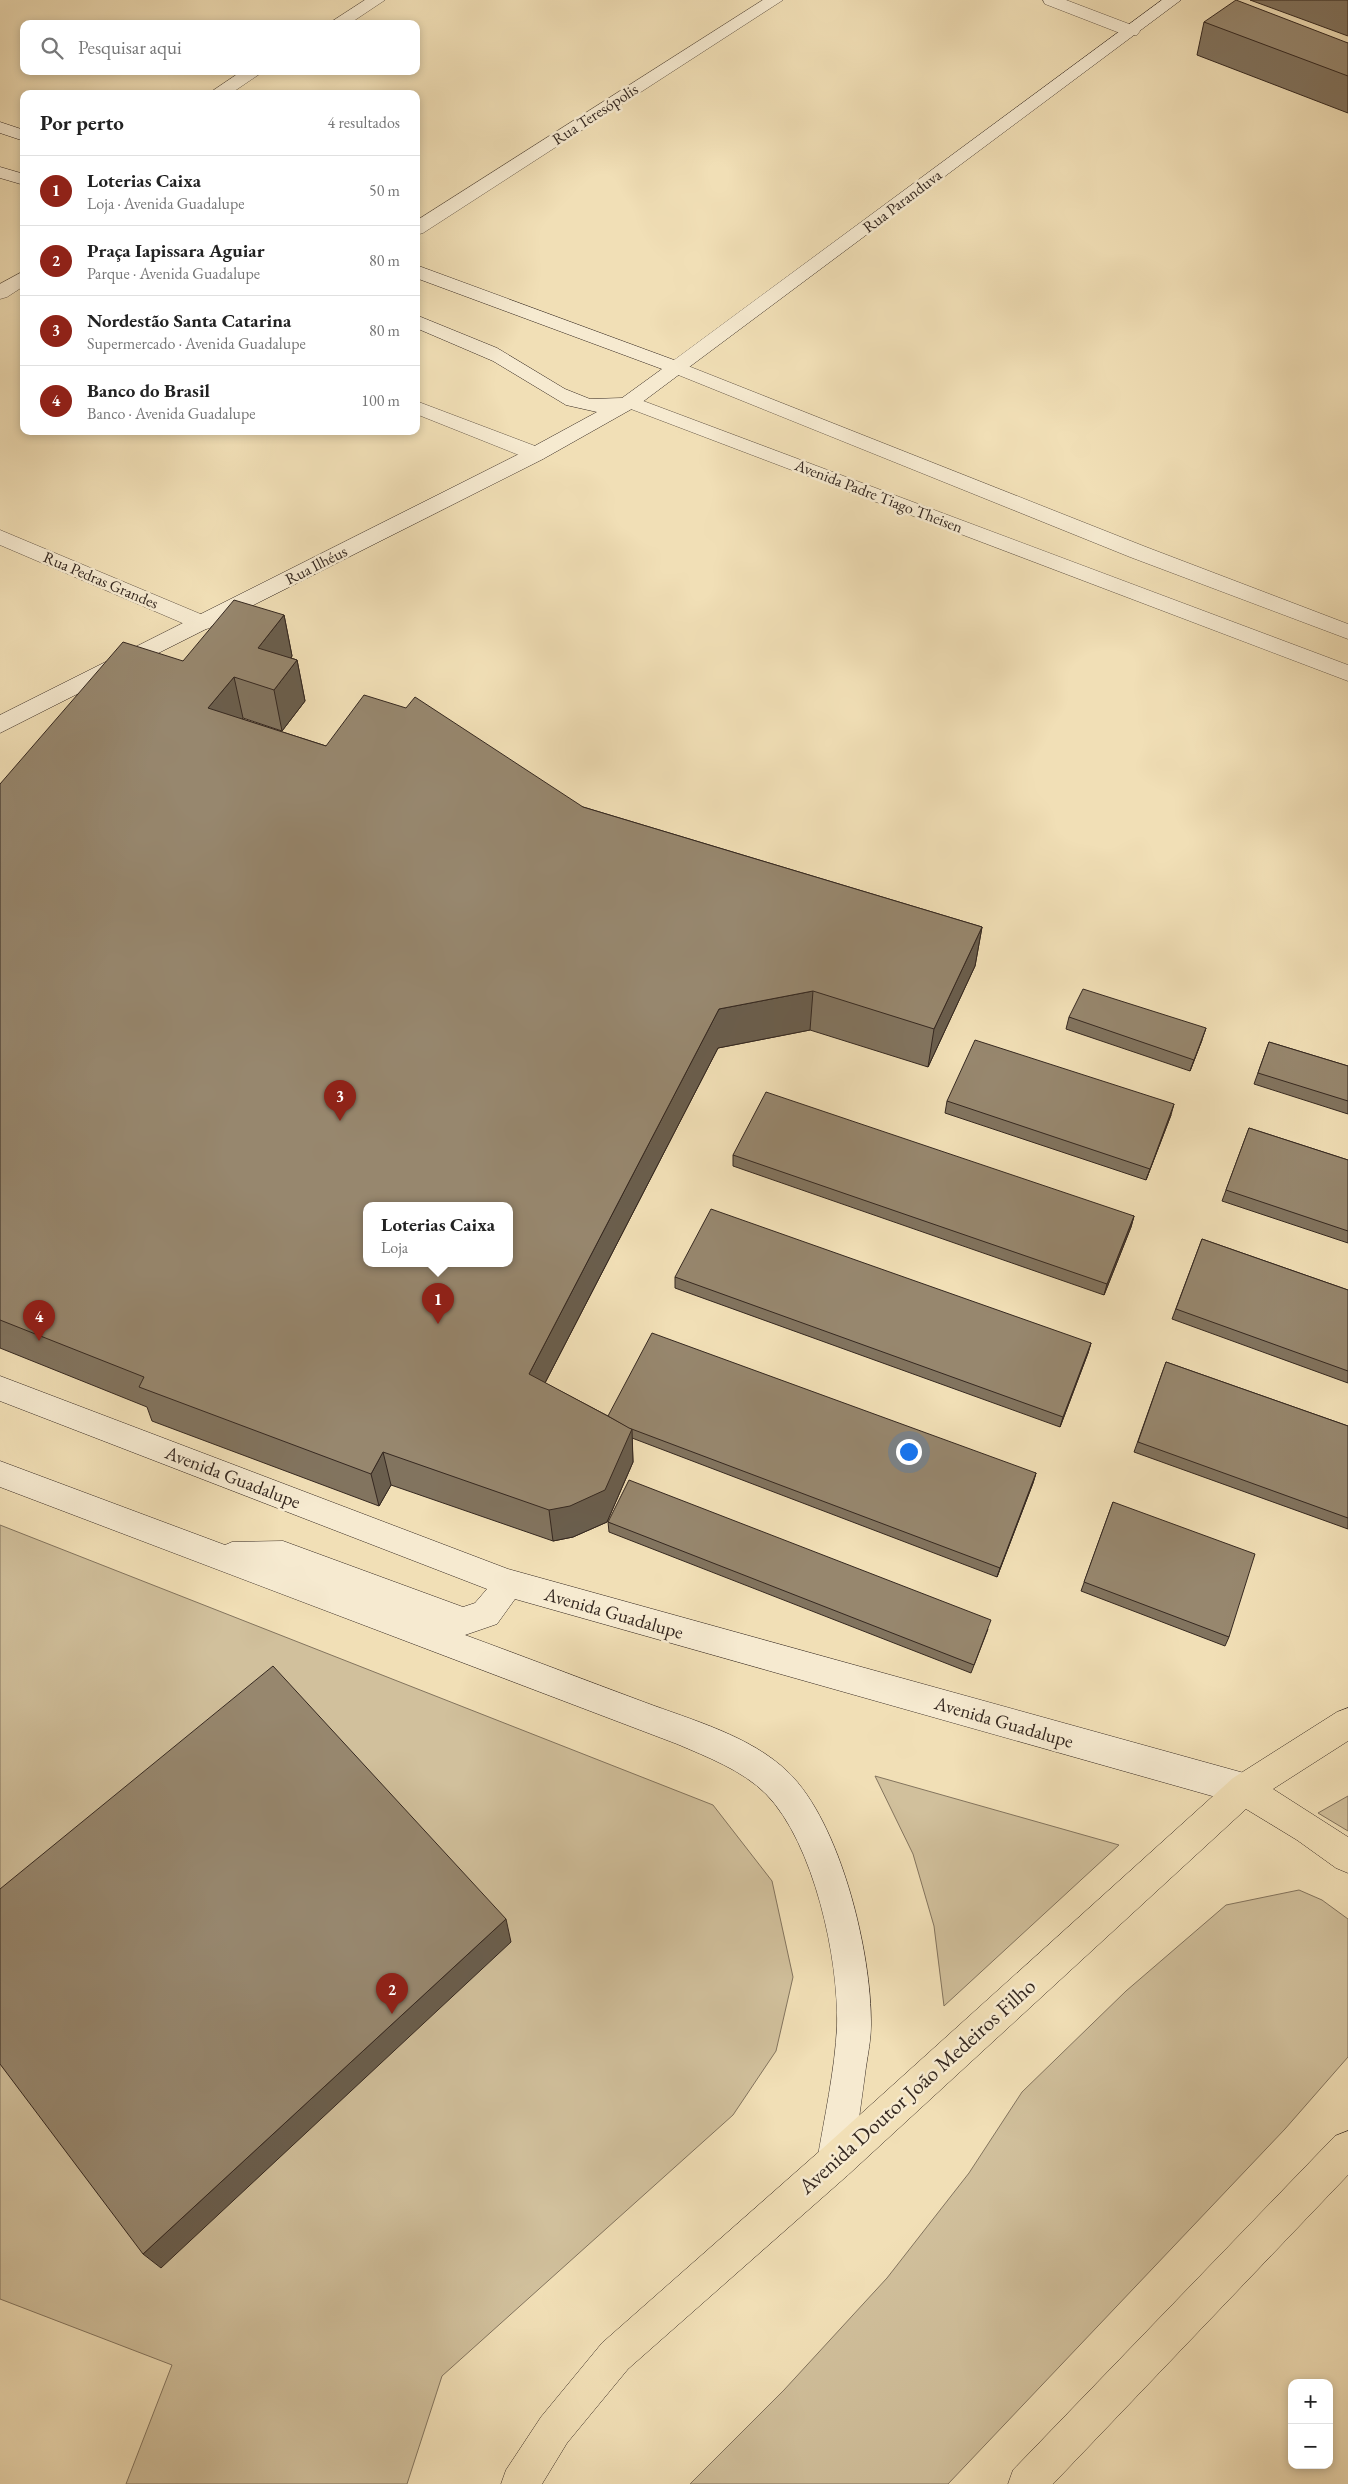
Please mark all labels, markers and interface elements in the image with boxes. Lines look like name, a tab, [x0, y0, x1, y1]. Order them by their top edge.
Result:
search box	[20, 20, 420, 75]
icon: search	[38, 34, 66, 62]
text: Pesquisar aqui	[78, 35, 182, 60]
street label: Rua Teresópolis	[548, 78, 642, 150]
text: Por perto	[40, 109, 124, 136]
text: 4 resultados	[328, 112, 400, 133]
street label: Rua Paranduva	[858, 164, 946, 238]
text: Loterias Caixa	[87, 168, 201, 193]
text: 1	[52, 180, 60, 201]
text: 50 m	[369, 180, 400, 201]
text: Loja · Avenida Guadalupe	[87, 193, 245, 214]
text: Praça Iapissara Aguiar	[87, 238, 265, 263]
text: 2	[52, 250, 60, 271]
text: 80 m	[369, 250, 400, 271]
text: Parque · Avenida Guadalupe	[87, 263, 260, 284]
text: Nordestão Santa Catarina	[87, 308, 291, 333]
text: 3	[52, 320, 60, 341]
text: 80 m	[369, 320, 400, 341]
text: Supermercado · Avenida Guadalupe	[87, 333, 306, 354]
text: Banco do Brasil	[87, 378, 210, 403]
text: 4	[52, 390, 60, 411]
text: 100 m	[361, 390, 400, 411]
text: Banco · Avenida Guadalupe	[87, 403, 256, 424]
street label: Avenida Padre Tiago Theisen	[791, 454, 966, 538]
street label: Rua Ilhéus	[281, 540, 351, 590]
street label: Rua Pedras Grandes	[40, 546, 162, 614]
pin: 3	[324, 1080, 356, 1121]
popup	[363, 1202, 513, 1267]
text: Loterias Caixa	[381, 1212, 495, 1237]
text: Loja	[381, 1237, 408, 1258]
pin: 1	[422, 1283, 454, 1324]
pin: 4	[23, 1300, 55, 1341]
street label: Avenida Guadalupe	[161, 1439, 304, 1514]
your location	[896, 1439, 922, 1465]
street label: Avenida Guadalupe	[541, 1581, 686, 1645]
street label: Avenida Guadalupe	[931, 1690, 1076, 1754]
street label: Avenida Doutor João Medeiros Filho	[791, 1971, 1042, 2201]
pin: 2	[376, 1973, 408, 2014]
map controls	[1288, 2379, 1333, 2469]
button: +	[1288, 2379, 1333, 2424]
button: −	[1288, 2424, 1333, 2469]

